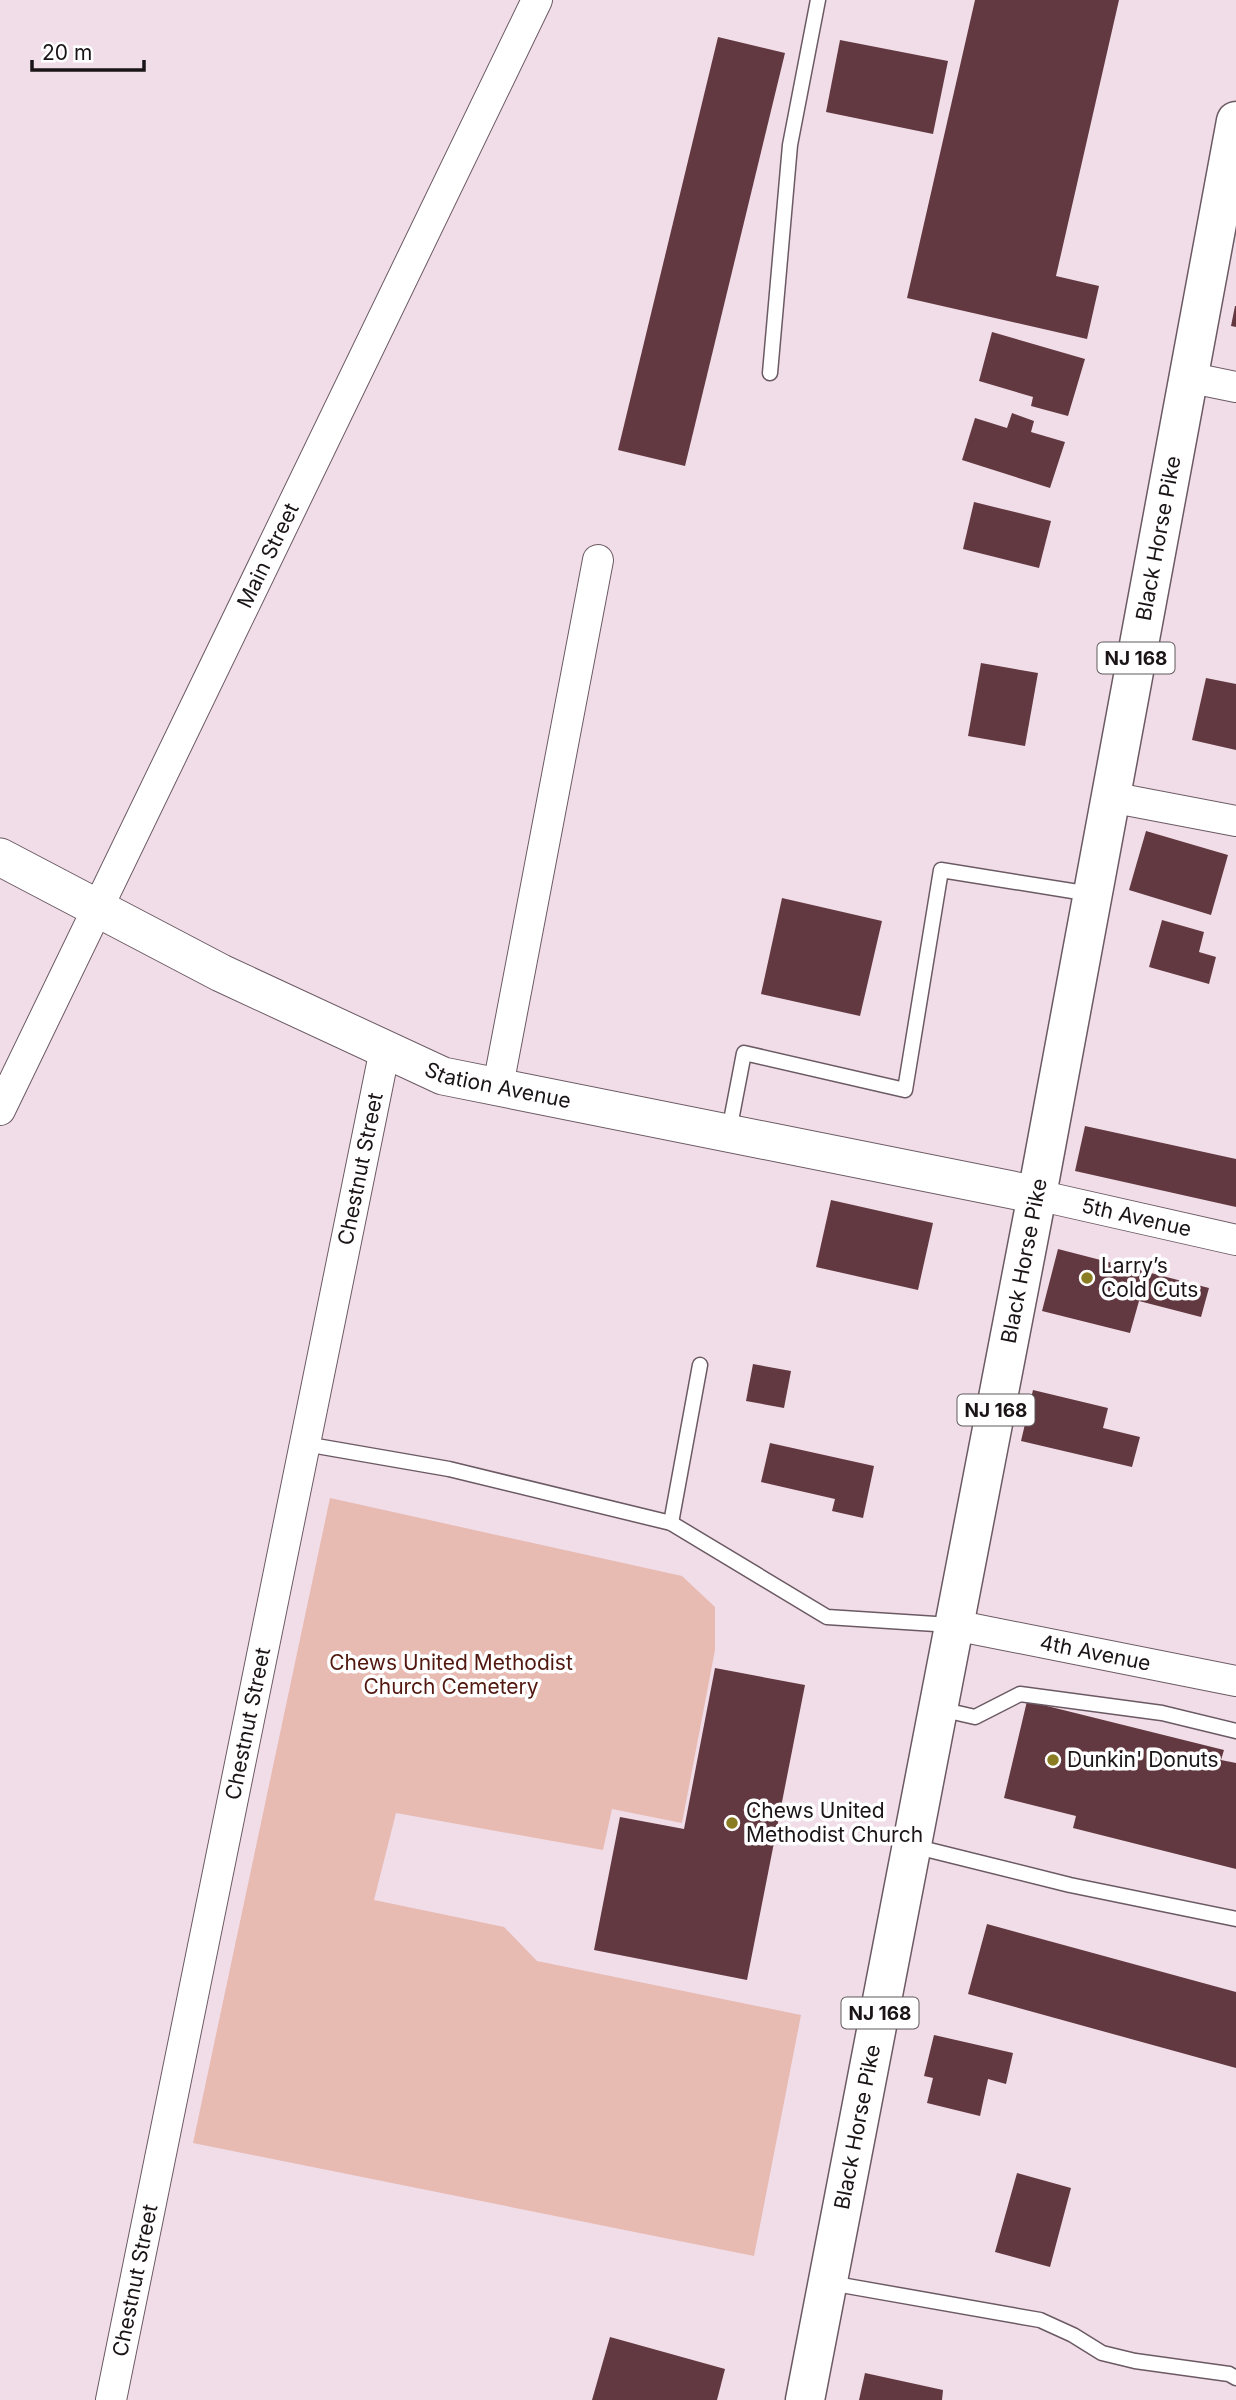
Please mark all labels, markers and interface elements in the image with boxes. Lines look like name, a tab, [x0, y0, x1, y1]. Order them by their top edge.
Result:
scale bar	[32, 28, 144, 72]
text: 20 m	[42, 40, 92, 65]
street label: Black Horse Pike	[1131, 454, 1186, 623]
street label: Main Street	[232, 499, 304, 612]
road number: NJ 168	[1098, 642, 1174, 674]
street label: Station Avenue	[421, 1056, 573, 1113]
street label: Chestnut Street	[333, 1090, 388, 1247]
street label: Black Horse Pike	[996, 1176, 1052, 1345]
street label: 5th Avenue	[1079, 1192, 1194, 1242]
place label: Larry’s Cold Cuts	[1101, 1253, 1198, 1302]
marker: Larry’s Cold Cuts	[1079, 1270, 1095, 1286]
road number: NJ 168	[958, 1394, 1034, 1426]
street label: 4th Avenue	[1038, 1629, 1153, 1676]
street label: Chestnut Street	[220, 1645, 275, 1802]
park label: Chews United Methodist Church Cemetery	[329, 1650, 573, 1699]
place label: Dunkin' Donuts	[1067, 1747, 1219, 1772]
marker: Dunkin' Donuts	[1045, 1752, 1061, 1768]
place label: Chews United Methodist Church	[746, 1798, 923, 1847]
marker: Chews United Methodist Church	[724, 1815, 740, 1831]
road number: NJ 168	[842, 1997, 918, 2028]
street label: Black Horse Pike	[829, 2042, 885, 2211]
street label: Chestnut Street	[107, 2202, 162, 2359]

